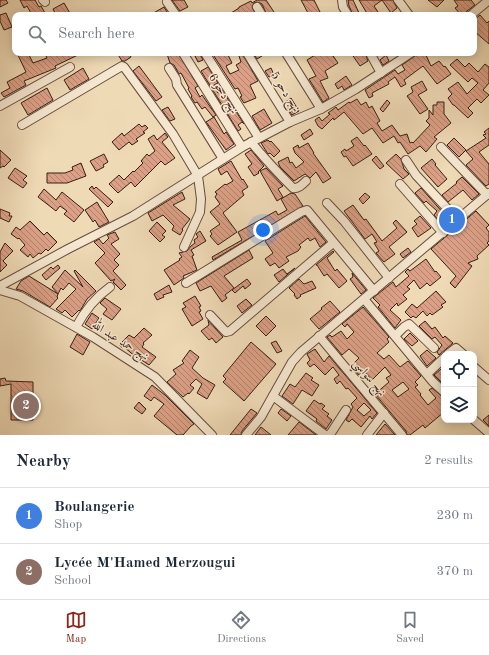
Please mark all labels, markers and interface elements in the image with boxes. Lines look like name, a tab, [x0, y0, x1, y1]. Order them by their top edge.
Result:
search box	[12, 12, 477, 56]
icon: search	[26, 23, 48, 45]
text: Search here	[58, 27, 135, 42]
street label: نهج دحو 5	[265, 69, 303, 116]
street label: نهج دحو 6	[203, 72, 240, 118]
pin: 1	[439, 205, 465, 235]
your location	[253, 220, 273, 240]
street label: نهج حمد عبد الله	[87, 315, 153, 367]
map controls	[441, 351, 477, 423]
button: locate	[441, 351, 477, 387]
street label: نهج سواسي	[347, 357, 388, 401]
button: layers	[441, 387, 477, 423]
pin: 2	[13, 391, 39, 421]
text: Nearby	[16, 453, 71, 470]
text: 2 results	[424, 454, 473, 467]
text: Boulangerie	[54, 500, 134, 515]
text: 1	[25, 509, 33, 522]
text: 230 m	[436, 509, 473, 522]
text: Shop	[54, 518, 82, 531]
text: Lycée M'Hamed Merzougui	[54, 556, 236, 571]
text: 2	[25, 565, 33, 578]
text: 370 m	[436, 565, 473, 578]
text: School	[54, 574, 91, 587]
tab: Map	[65, 609, 87, 647]
tab: Directions	[217, 609, 266, 647]
tab: Saved	[396, 609, 424, 647]

